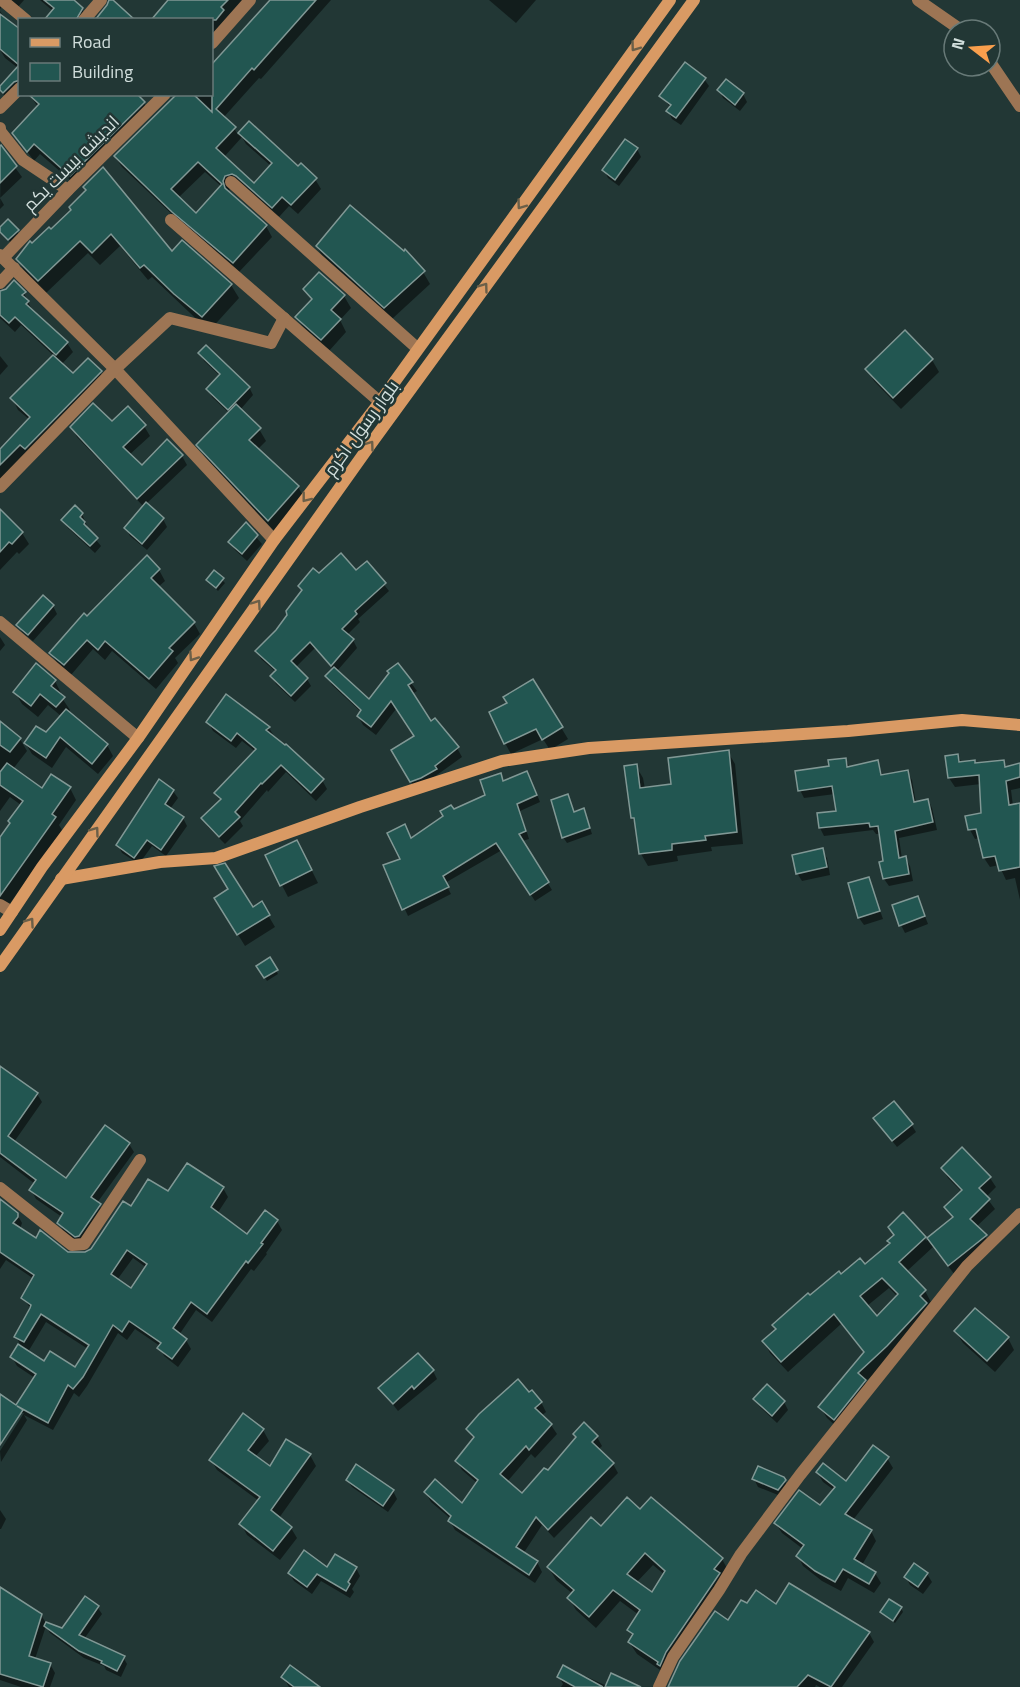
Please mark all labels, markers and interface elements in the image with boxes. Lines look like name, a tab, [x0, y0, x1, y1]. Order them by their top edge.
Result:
legend	[18, 18, 213, 96]
north arrow	[942, 18, 1002, 78]
text: Road	[72, 28, 111, 55]
text: N	[945, 35, 971, 52]
one-way arrow	[631, 41, 642, 52]
text: Building	[72, 58, 133, 85]
street label: اندیشه بیست یکم	[17, 109, 125, 217]
one-way arrow	[517, 199, 528, 210]
one-way arrow	[477, 283, 488, 294]
street label: بلوار رسول اکرم	[317, 374, 405, 482]
one-way arrow	[363, 441, 374, 452]
one-way arrow	[303, 491, 314, 502]
one-way arrow	[250, 600, 261, 611]
one-way arrow	[189, 650, 200, 661]
one-way arrow	[88, 827, 99, 838]
one-way arrow	[23, 917, 34, 928]

